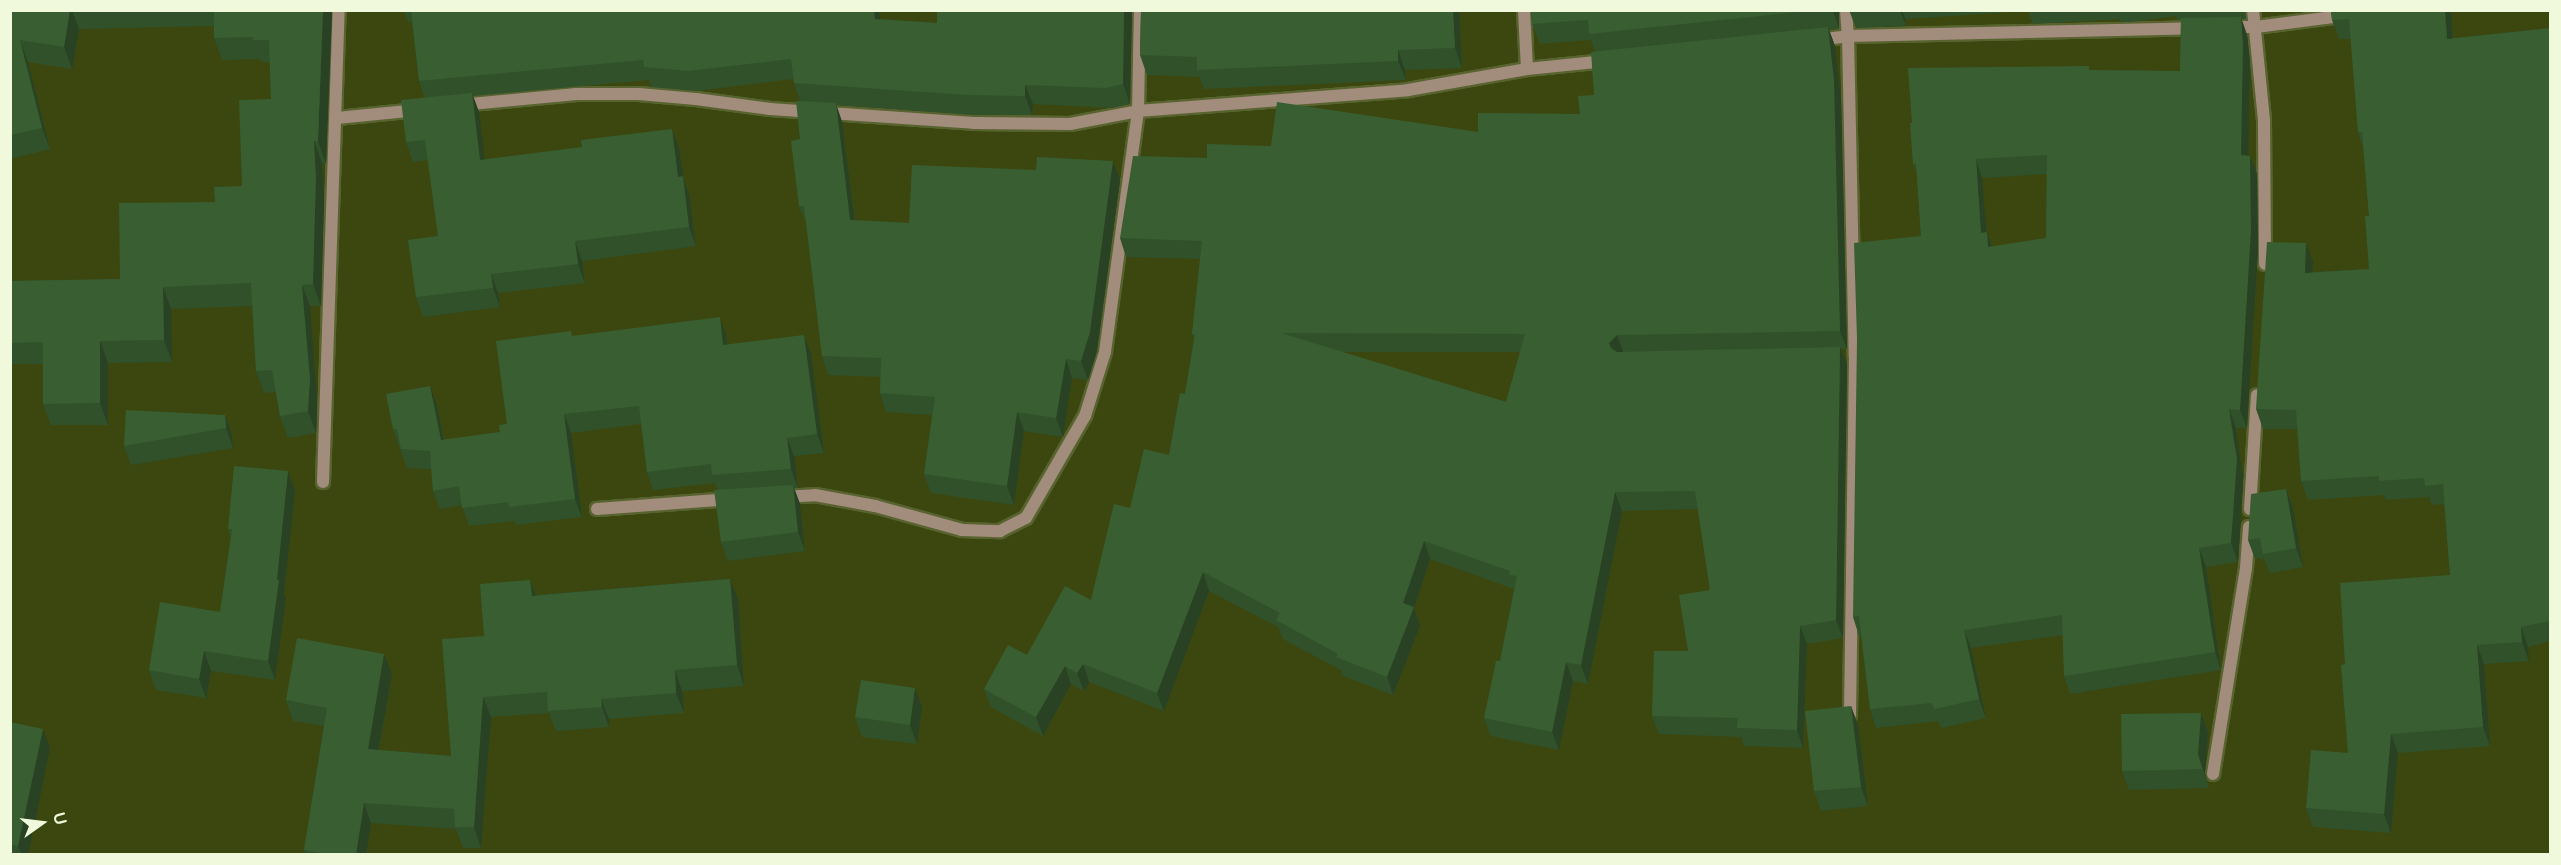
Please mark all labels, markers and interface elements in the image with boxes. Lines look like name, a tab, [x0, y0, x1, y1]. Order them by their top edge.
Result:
north arrow	[12, 793, 72, 853]
text: U	[48, 810, 71, 827]

